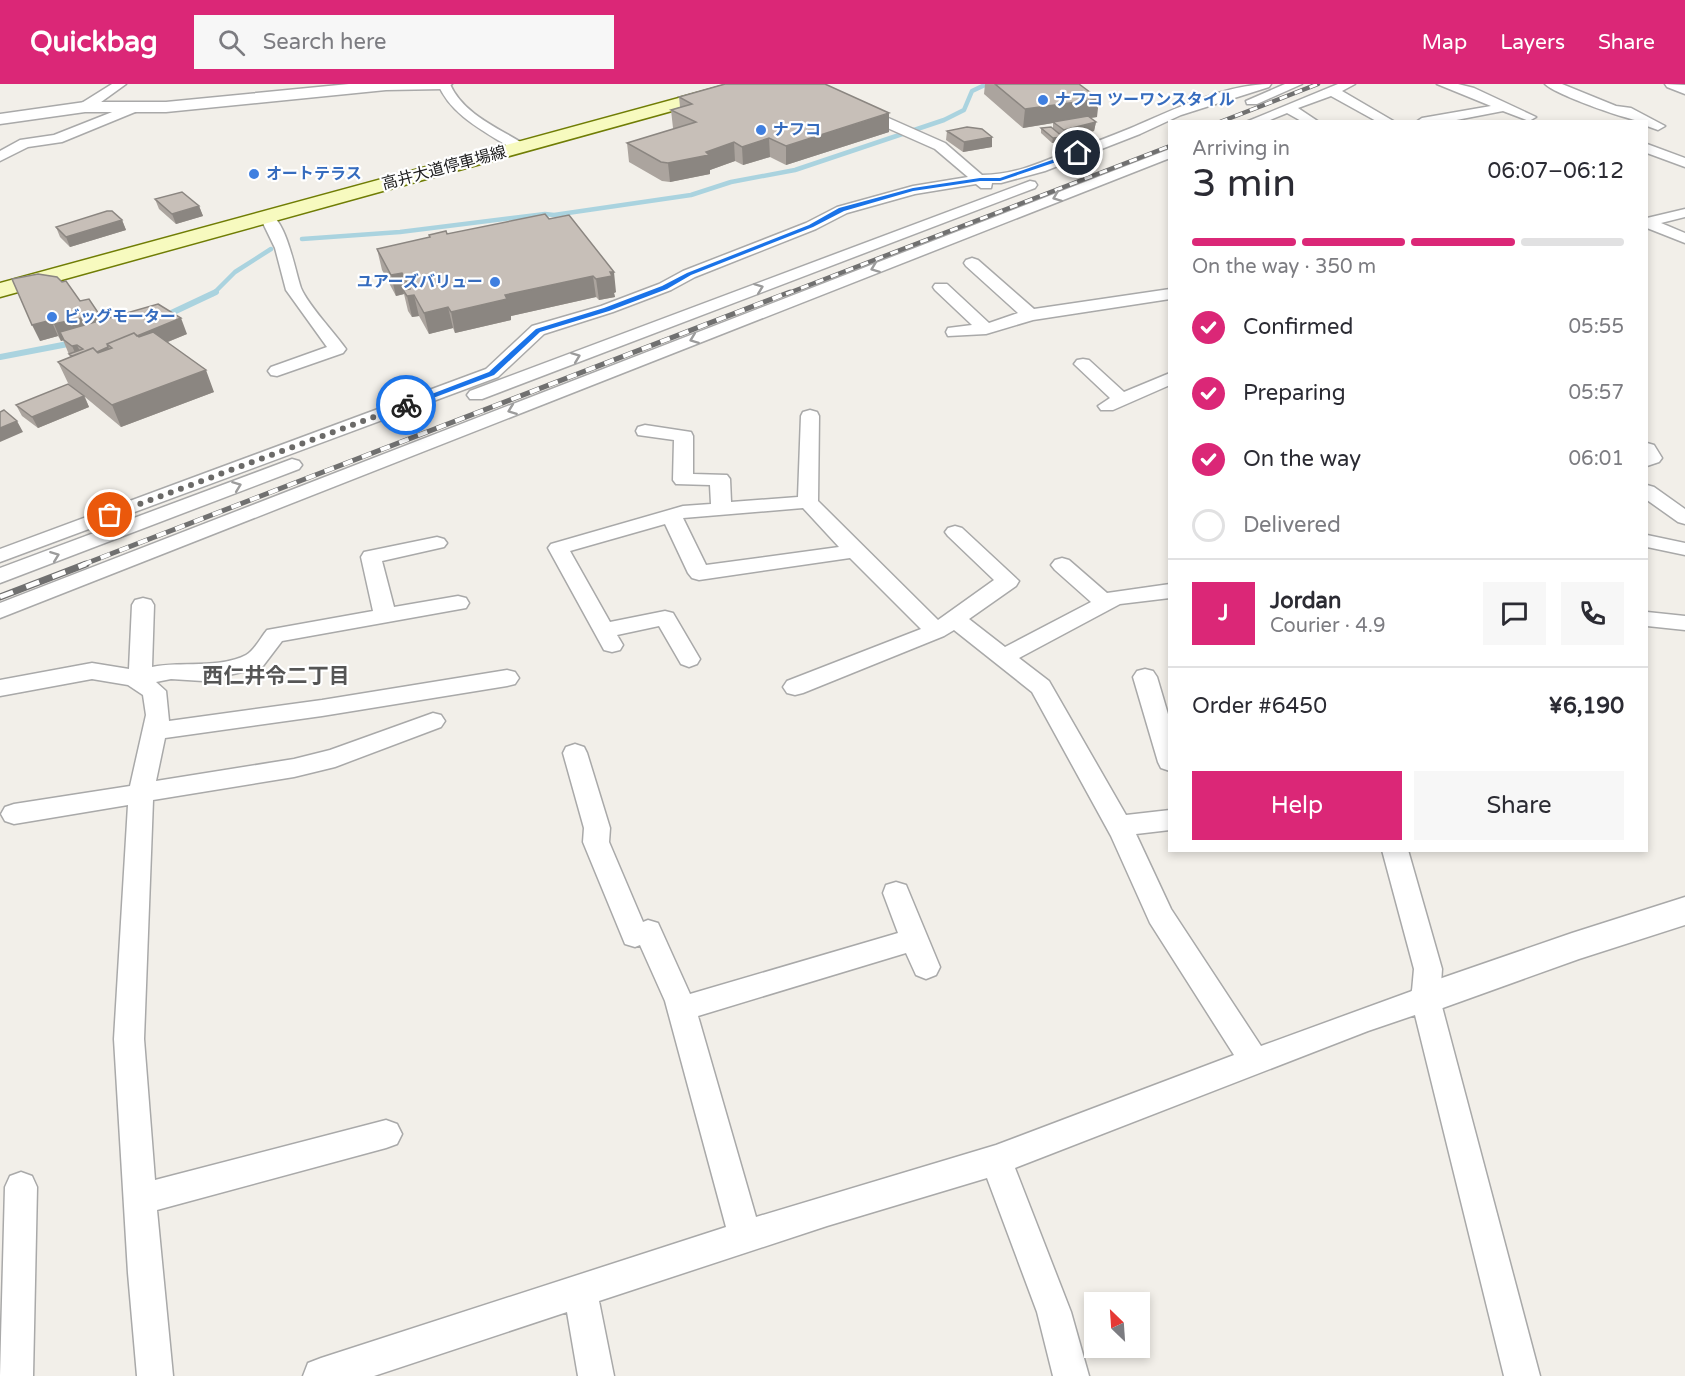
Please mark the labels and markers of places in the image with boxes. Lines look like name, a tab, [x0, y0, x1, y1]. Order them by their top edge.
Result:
place label: ナフコ ツーワンスタイル	[1055, 90, 1235, 110]
marker: ナフコ ツーワンスタイル	[1036, 93, 1050, 107]
place label: ナフコ	[773, 120, 821, 140]
marker: ナフコ	[754, 123, 768, 137]
pin	[1052, 127, 1103, 178]
place label: オートテラス	[266, 164, 362, 184]
marker: オートテラス	[247, 167, 261, 181]
place label: ユアーズバリュー	[357, 272, 483, 292]
marker: ユアーズバリュー	[488, 275, 502, 289]
place label: ビッグモーター	[64, 307, 176, 327]
marker: ビッグモーター	[45, 310, 59, 324]
pin	[84, 489, 135, 540]

